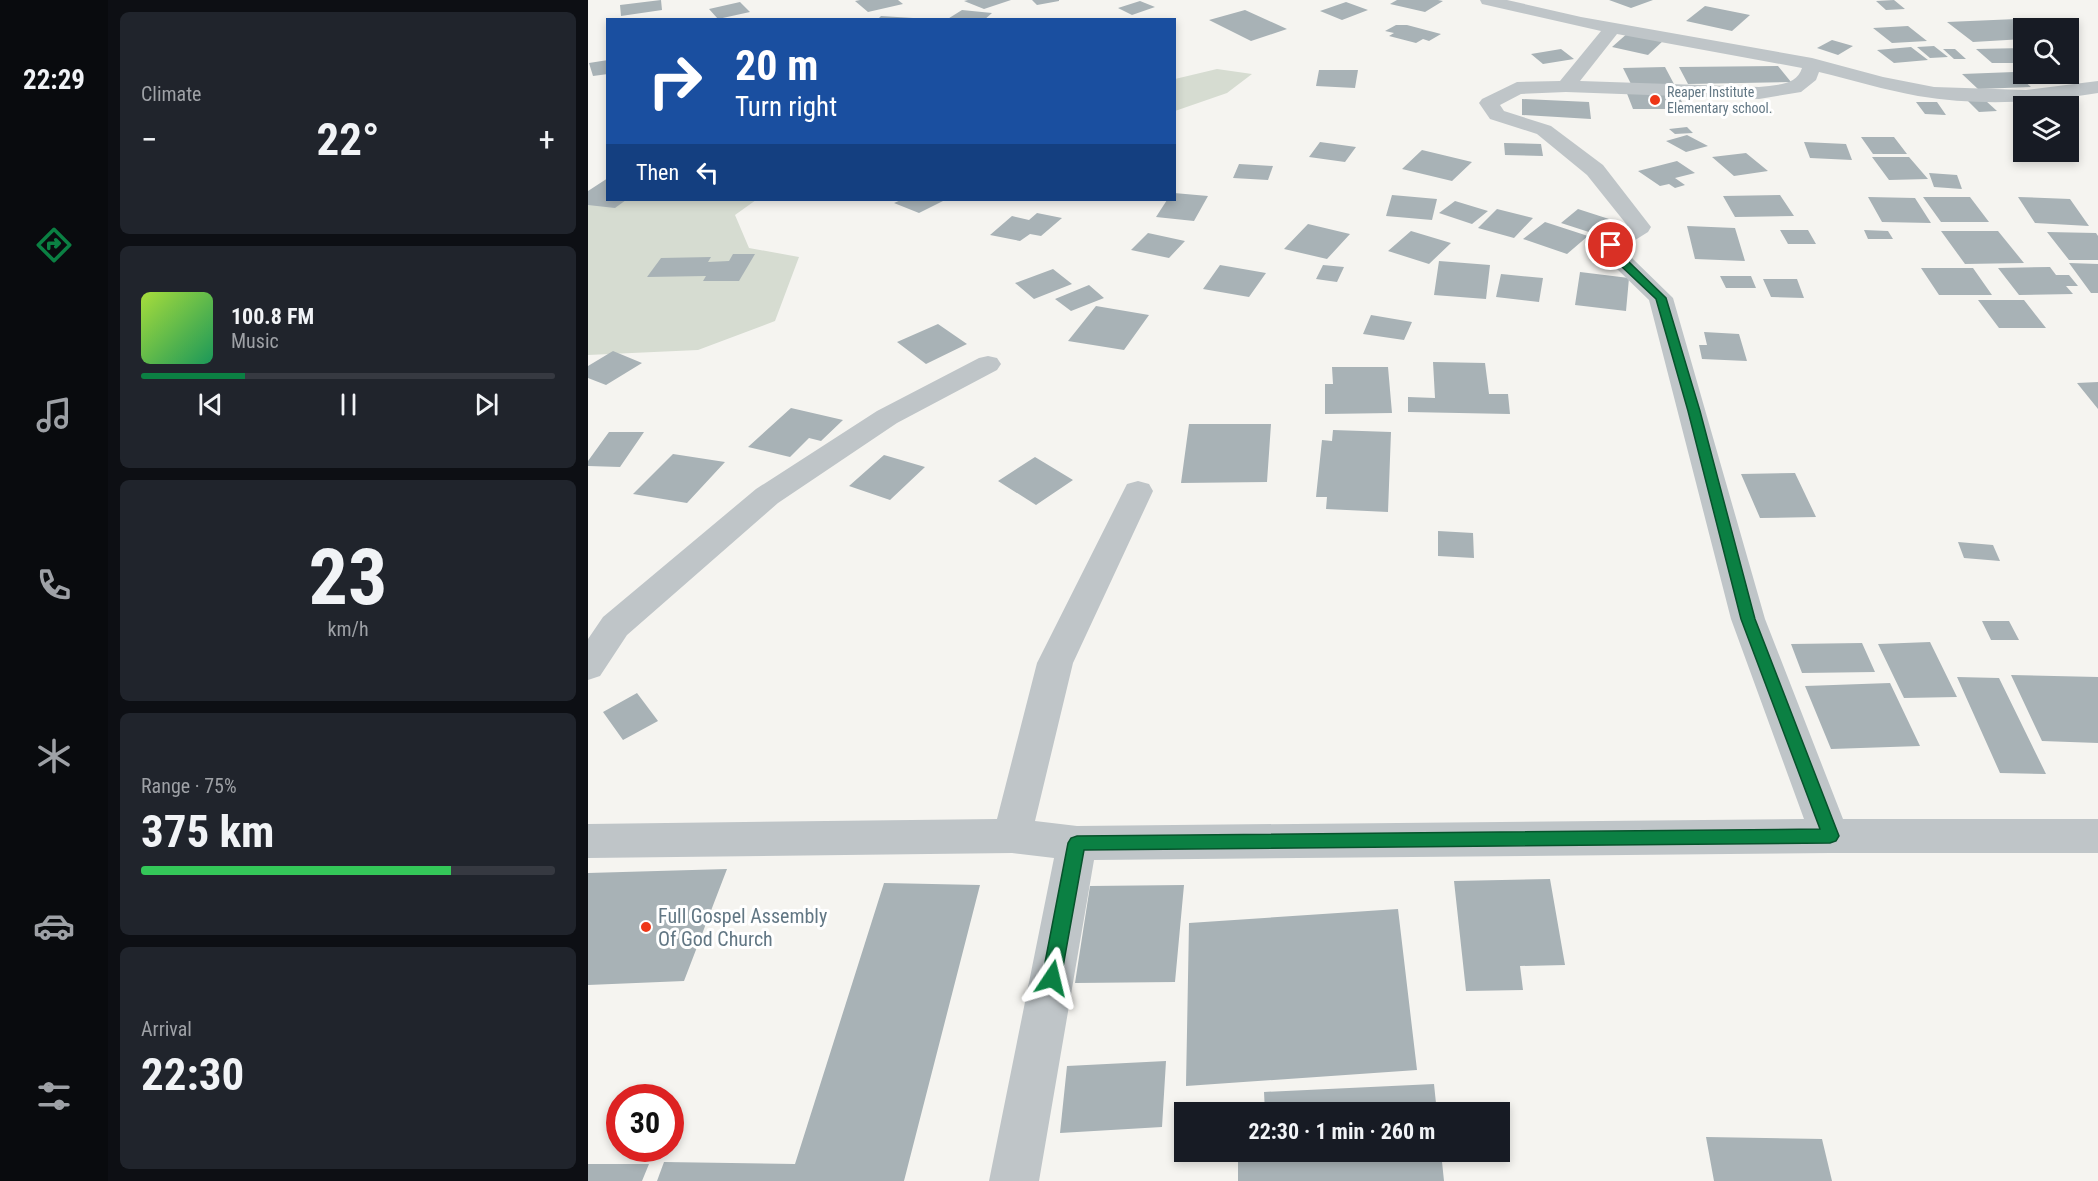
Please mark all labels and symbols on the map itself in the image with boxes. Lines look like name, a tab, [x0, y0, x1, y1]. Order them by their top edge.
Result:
place label: Reaper Institute Elementary school.	[1667, 84, 1772, 116]
marker: Reaper Institute Elementary school.	[1648, 93, 1662, 107]
pin	[1585, 219, 1636, 270]
place label: Full Gospel Assembly Of God Church	[658, 904, 827, 951]
marker: Full Gospel Assembly Of God Church	[639, 920, 653, 934]
position arrow	[1020, 946, 1084, 1010]
speed limit sign: 30	[606, 1084, 684, 1162]

